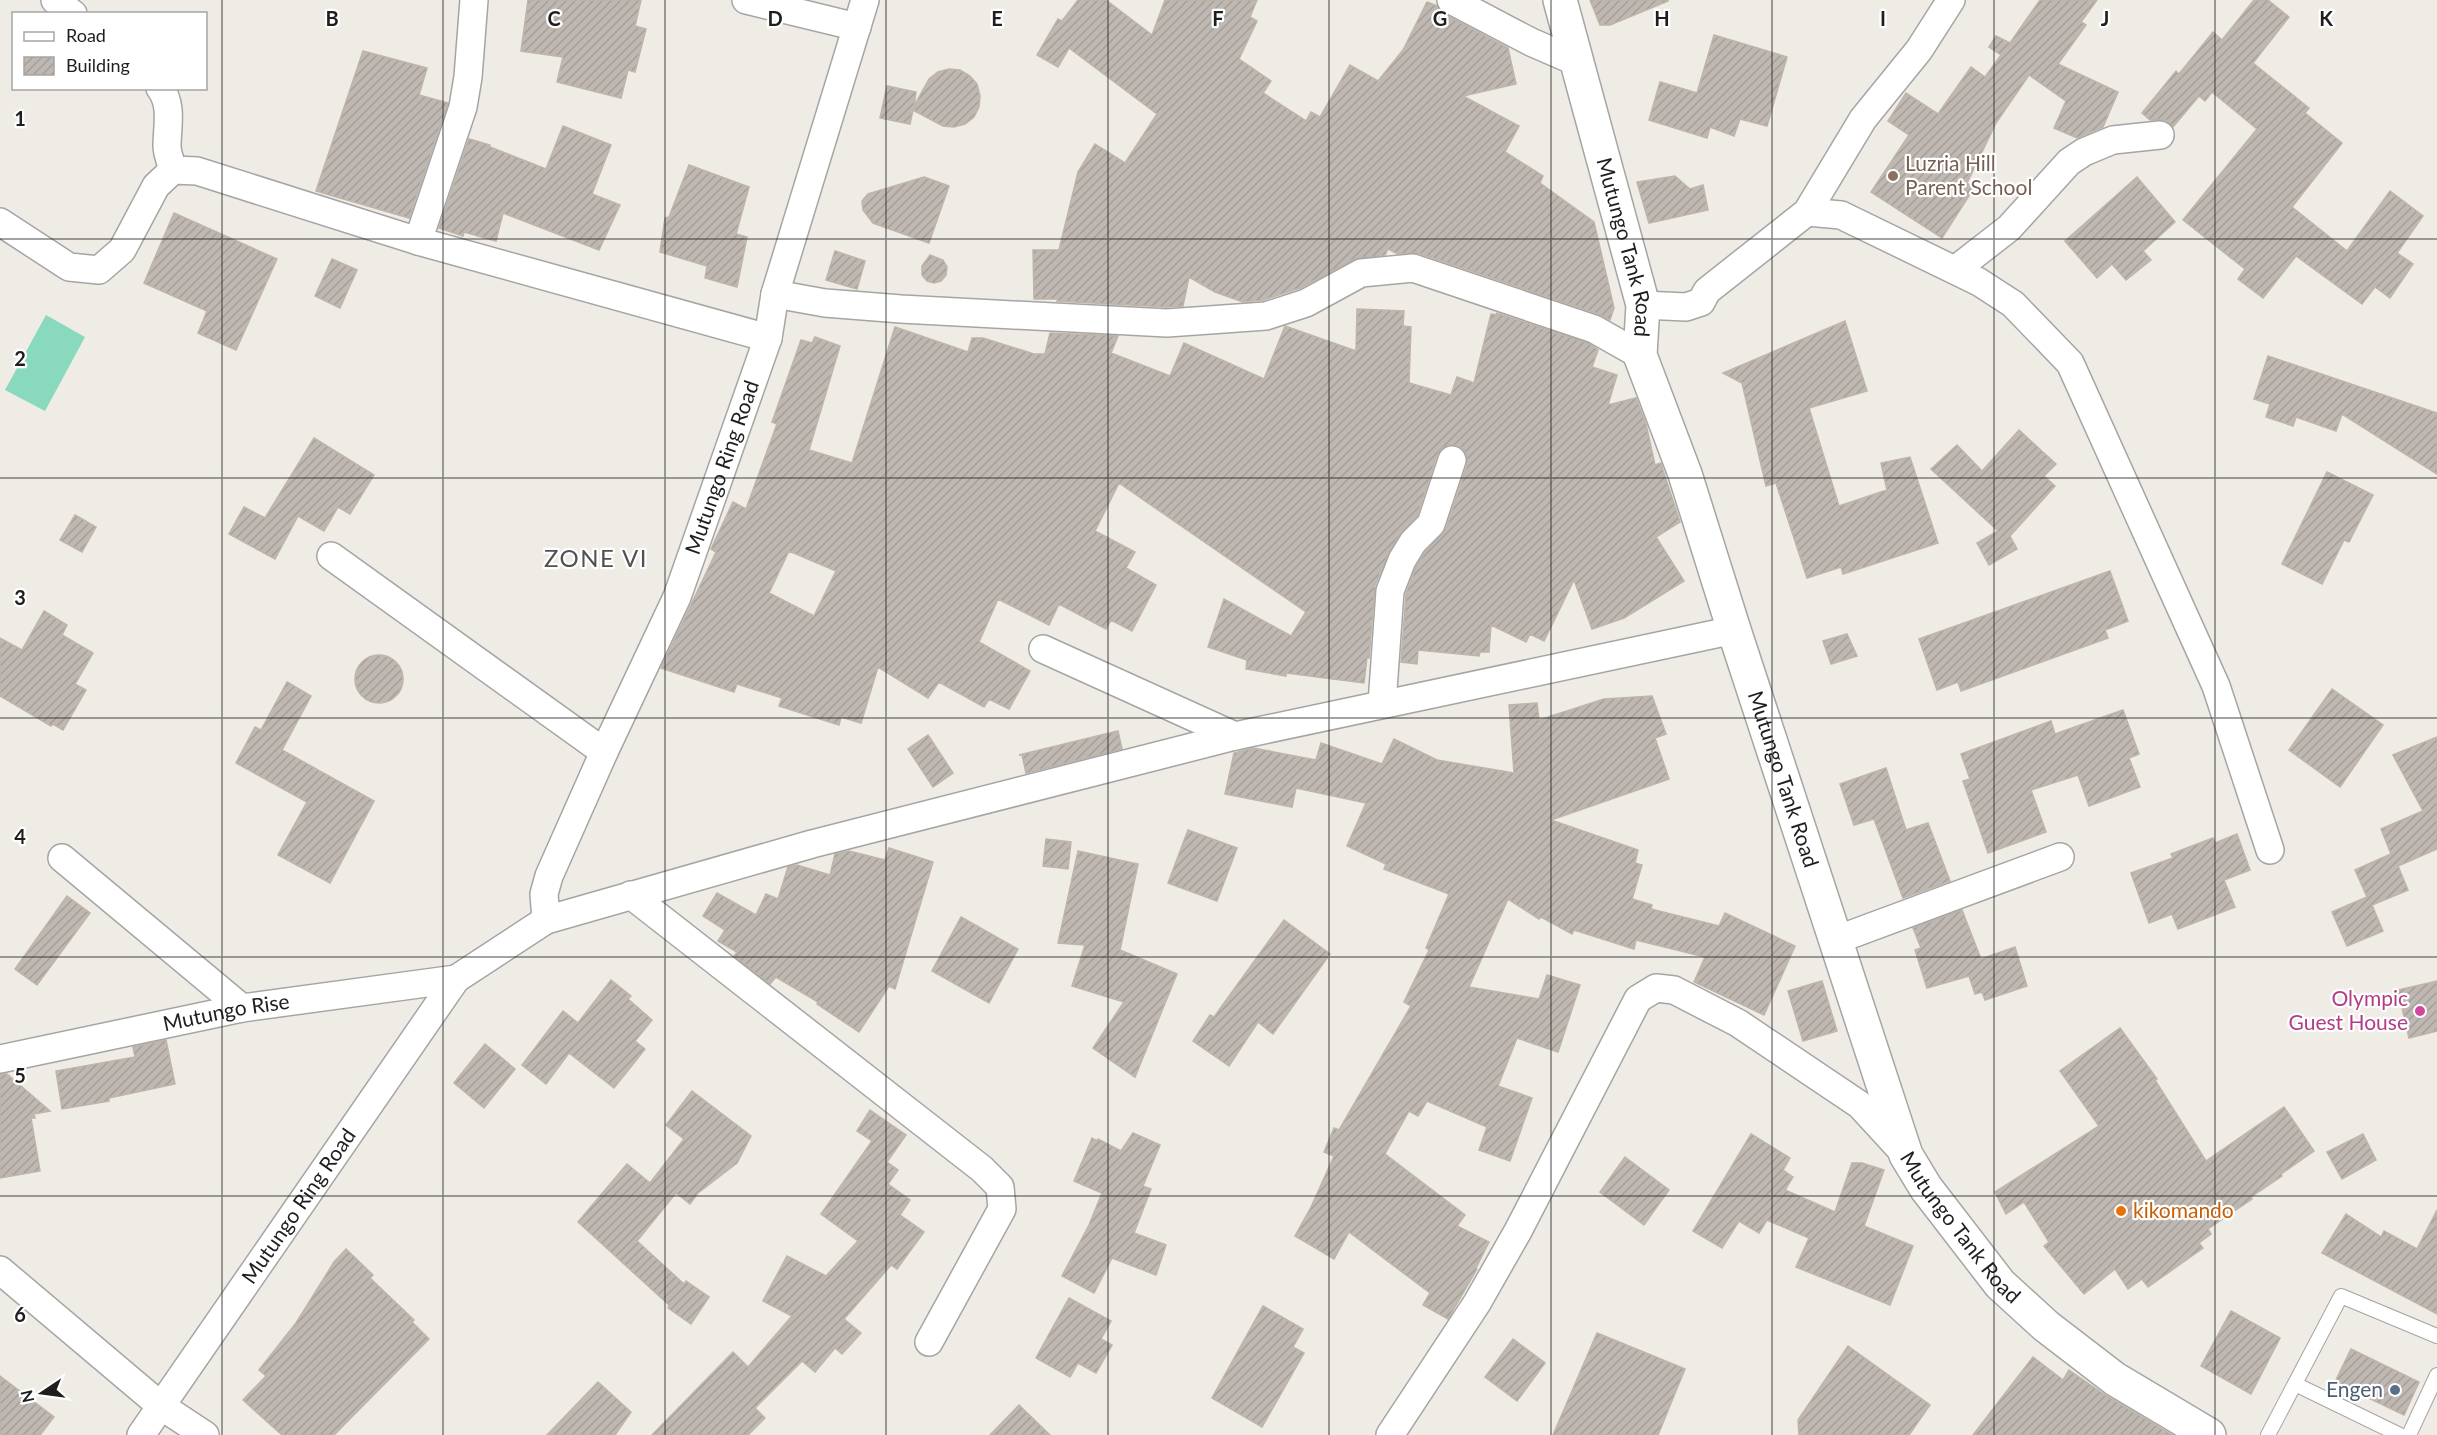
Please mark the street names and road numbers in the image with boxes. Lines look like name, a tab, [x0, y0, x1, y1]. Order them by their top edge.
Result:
street label: Mutungo Tank Road	[1592, 154, 1657, 338]
street label: Mutungo Ring Road	[679, 377, 763, 557]
street label: Mutungo Tank Road	[1744, 687, 1825, 870]
street label: Mutungo Rise	[160, 988, 291, 1035]
street label: Mutungo Ring Road	[236, 1123, 360, 1288]
street label: Mutungo Tank Road	[1896, 1146, 2026, 1308]

